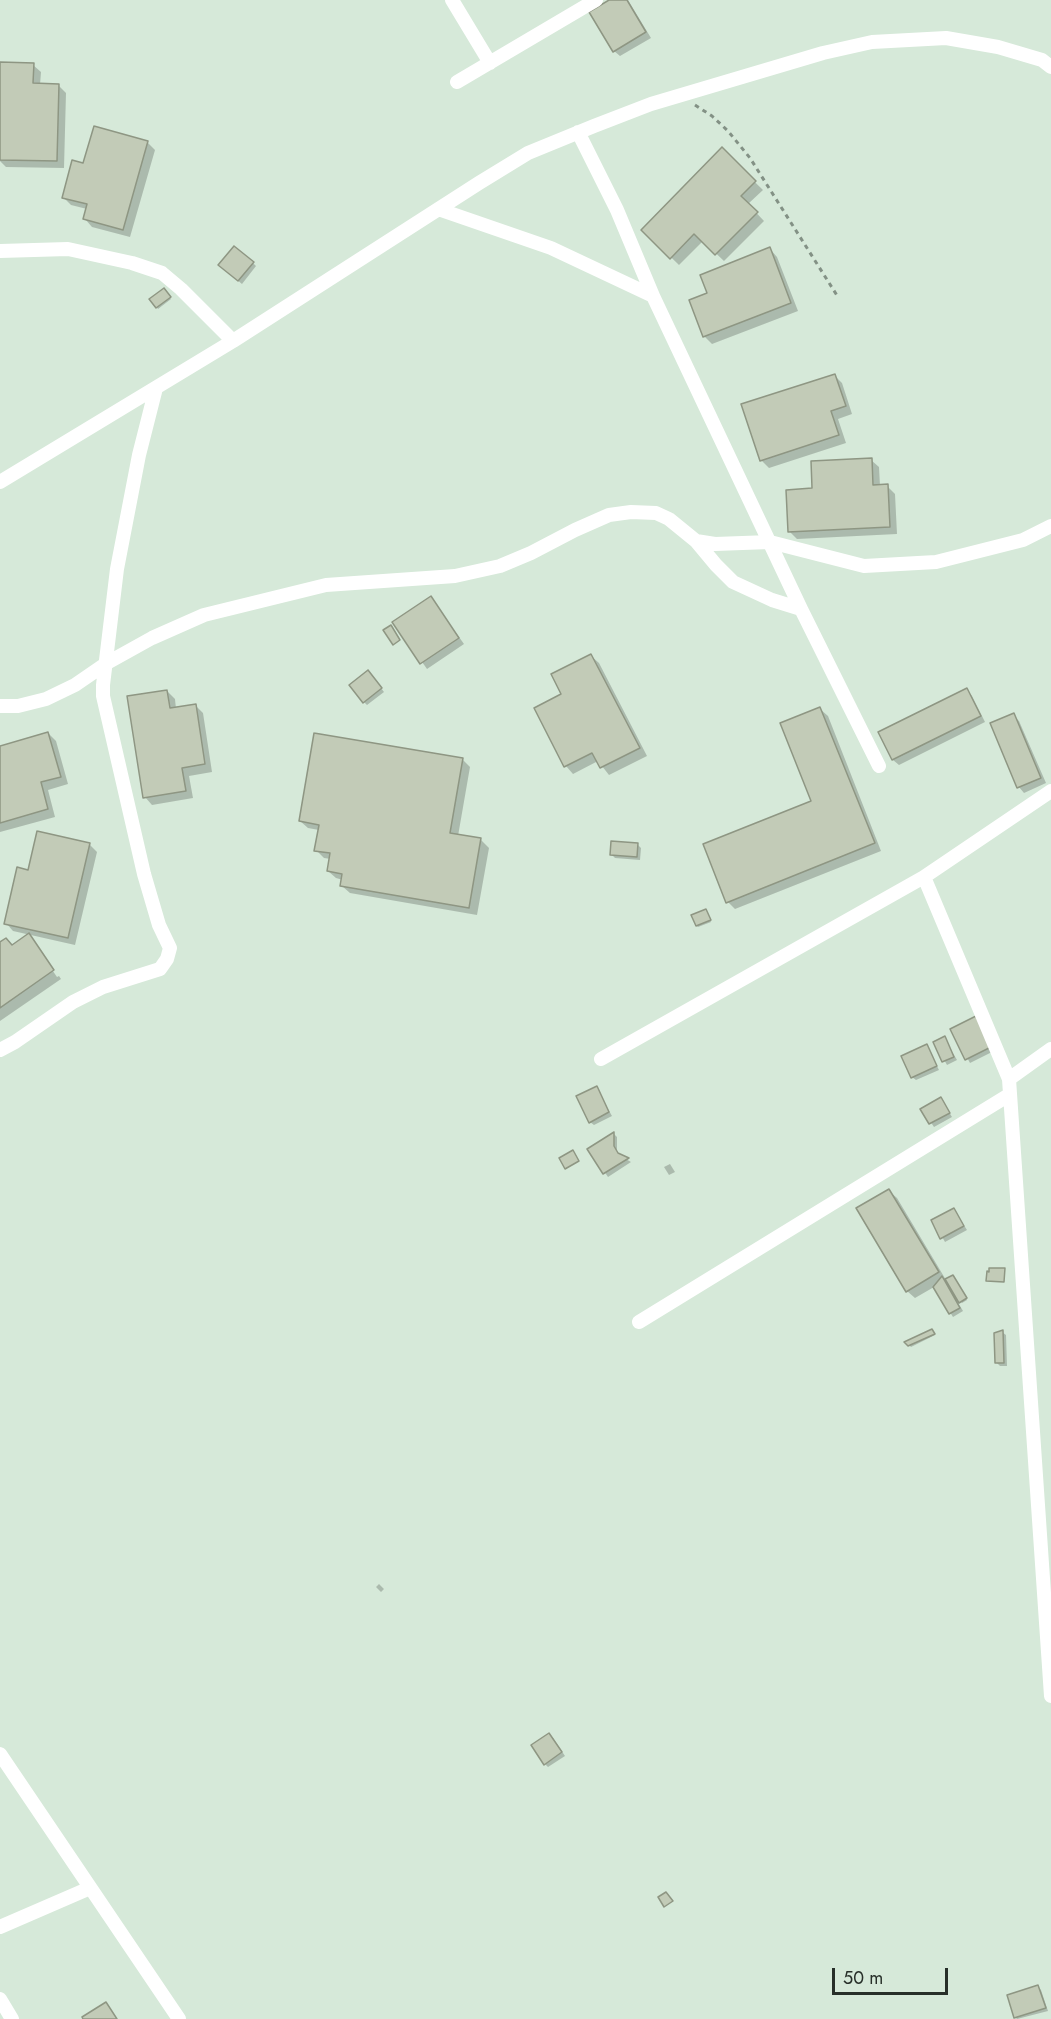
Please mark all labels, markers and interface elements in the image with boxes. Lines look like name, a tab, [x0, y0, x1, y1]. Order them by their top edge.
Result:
scale bar	[835, 1956, 950, 1994]
text: 50 m	[843, 1965, 883, 1991]

